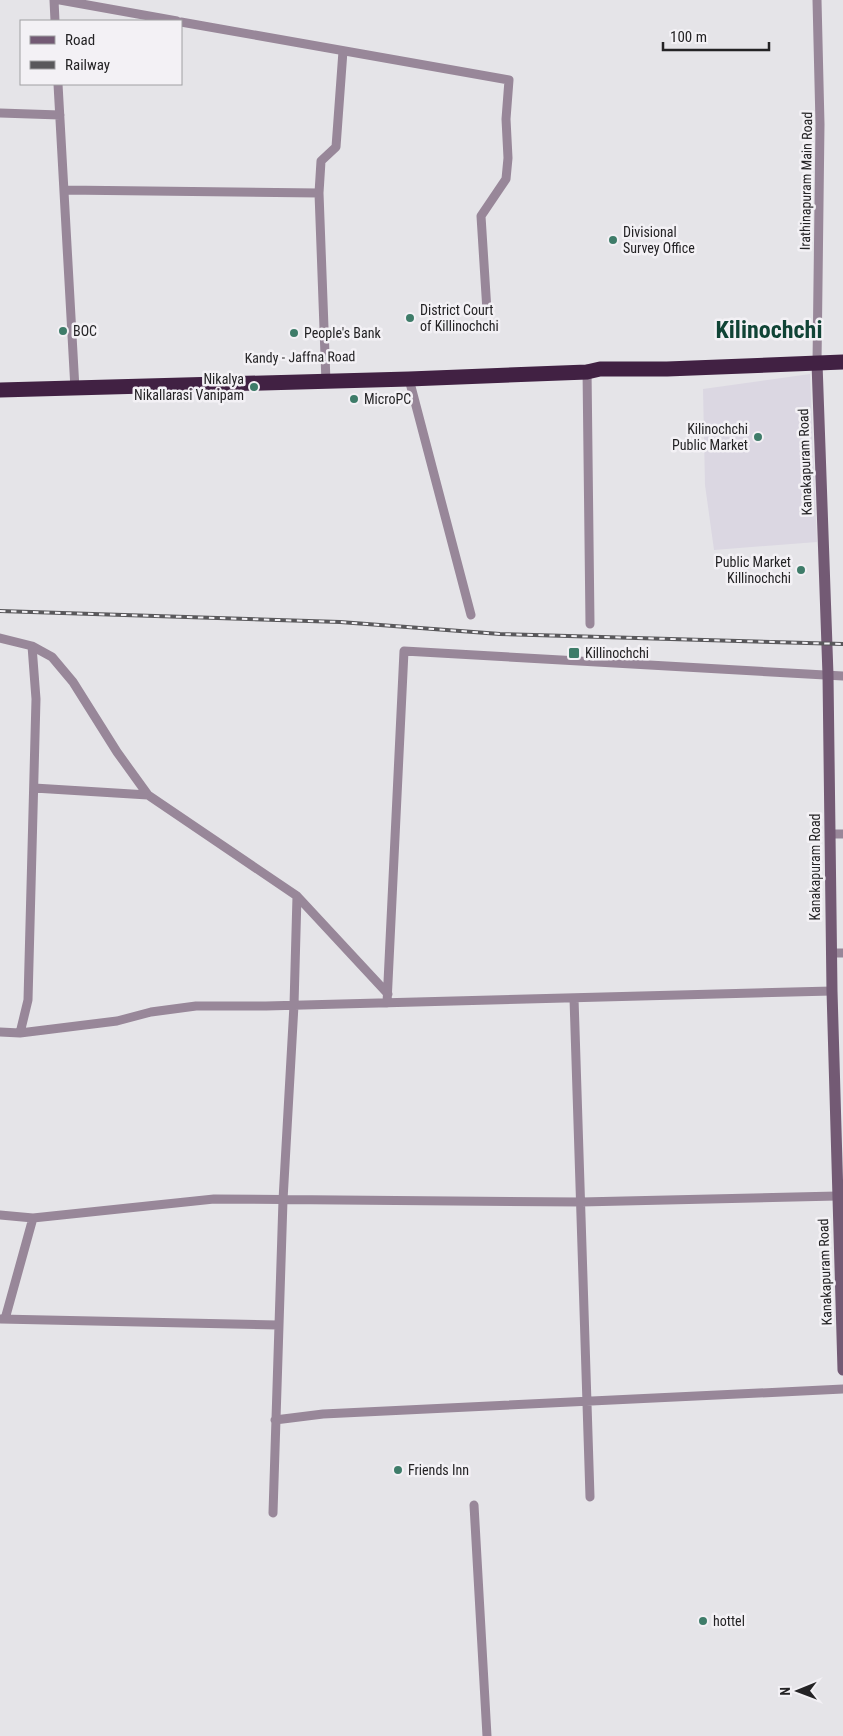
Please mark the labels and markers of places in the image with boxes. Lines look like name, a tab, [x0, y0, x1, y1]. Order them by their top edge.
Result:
place label: Divisional Survey Office	[623, 224, 695, 256]
marker: Divisional Survey Office	[607, 234, 619, 246]
place label: District Court of Killinochchi	[420, 302, 499, 334]
marker: District Court of Killinochchi	[404, 312, 416, 324]
place label: BOC	[73, 323, 97, 339]
marker: BOC	[57, 325, 69, 337]
place label: People's Bank	[304, 325, 381, 341]
marker: People's Bank	[288, 327, 300, 339]
place label: Nikalya Nikallarasi Vanipam	[134, 371, 244, 403]
marker: Nikalya Nikallarasi Vanipam	[248, 381, 260, 393]
place label: MicroPC	[364, 391, 411, 407]
marker: MicroPC	[348, 393, 360, 405]
place label: Kilinochchi Public Market	[672, 421, 748, 453]
marker: Kilinochchi Public Market	[752, 431, 764, 443]
place label: Public Market Killinochchi	[715, 554, 791, 586]
marker: Public Market Killinochchi	[795, 564, 807, 576]
place label: Killinochchi	[585, 645, 649, 661]
marker: Killinochchi	[567, 646, 581, 660]
place label: Friends Inn	[408, 1462, 469, 1478]
marker: Friends Inn	[392, 1464, 404, 1476]
place label: hottel	[713, 1613, 745, 1629]
marker: hottel	[697, 1615, 709, 1627]

